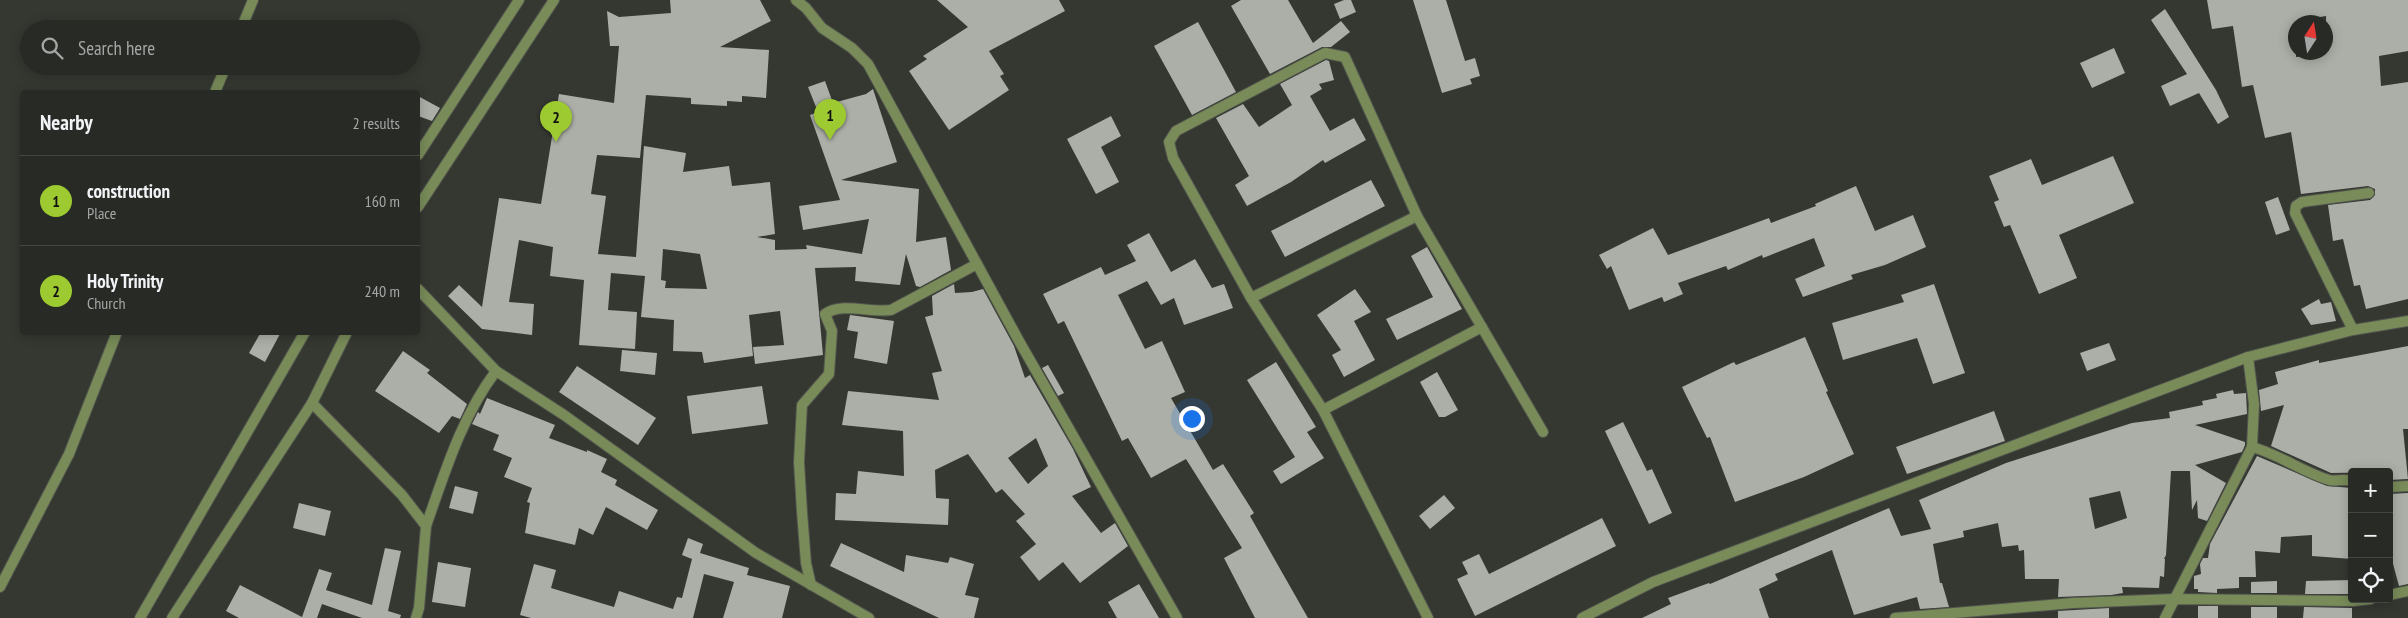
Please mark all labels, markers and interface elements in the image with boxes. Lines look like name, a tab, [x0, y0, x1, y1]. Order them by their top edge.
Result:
north arrow	[2288, 15, 2333, 60]
search box	[20, 20, 420, 75]
icon: search	[38, 34, 66, 62]
text: Search here	[78, 36, 155, 60]
pin: 1	[814, 99, 846, 140]
pin: 2	[540, 101, 572, 142]
text: Nearby	[40, 109, 93, 136]
text: 2 results	[353, 113, 400, 133]
text: construction	[87, 179, 170, 203]
text: 1	[52, 191, 60, 211]
text: 160 m	[365, 191, 400, 211]
text: Place	[87, 203, 116, 223]
text: Holy Trinity	[87, 269, 163, 293]
text: 2	[52, 281, 60, 301]
text: 240 m	[365, 281, 400, 301]
text: Church	[87, 293, 125, 313]
your location	[1179, 406, 1205, 432]
map controls	[2348, 468, 2393, 603]
button: +	[2348, 468, 2393, 513]
button: −	[2348, 513, 2393, 558]
button: locate	[2348, 558, 2393, 603]

